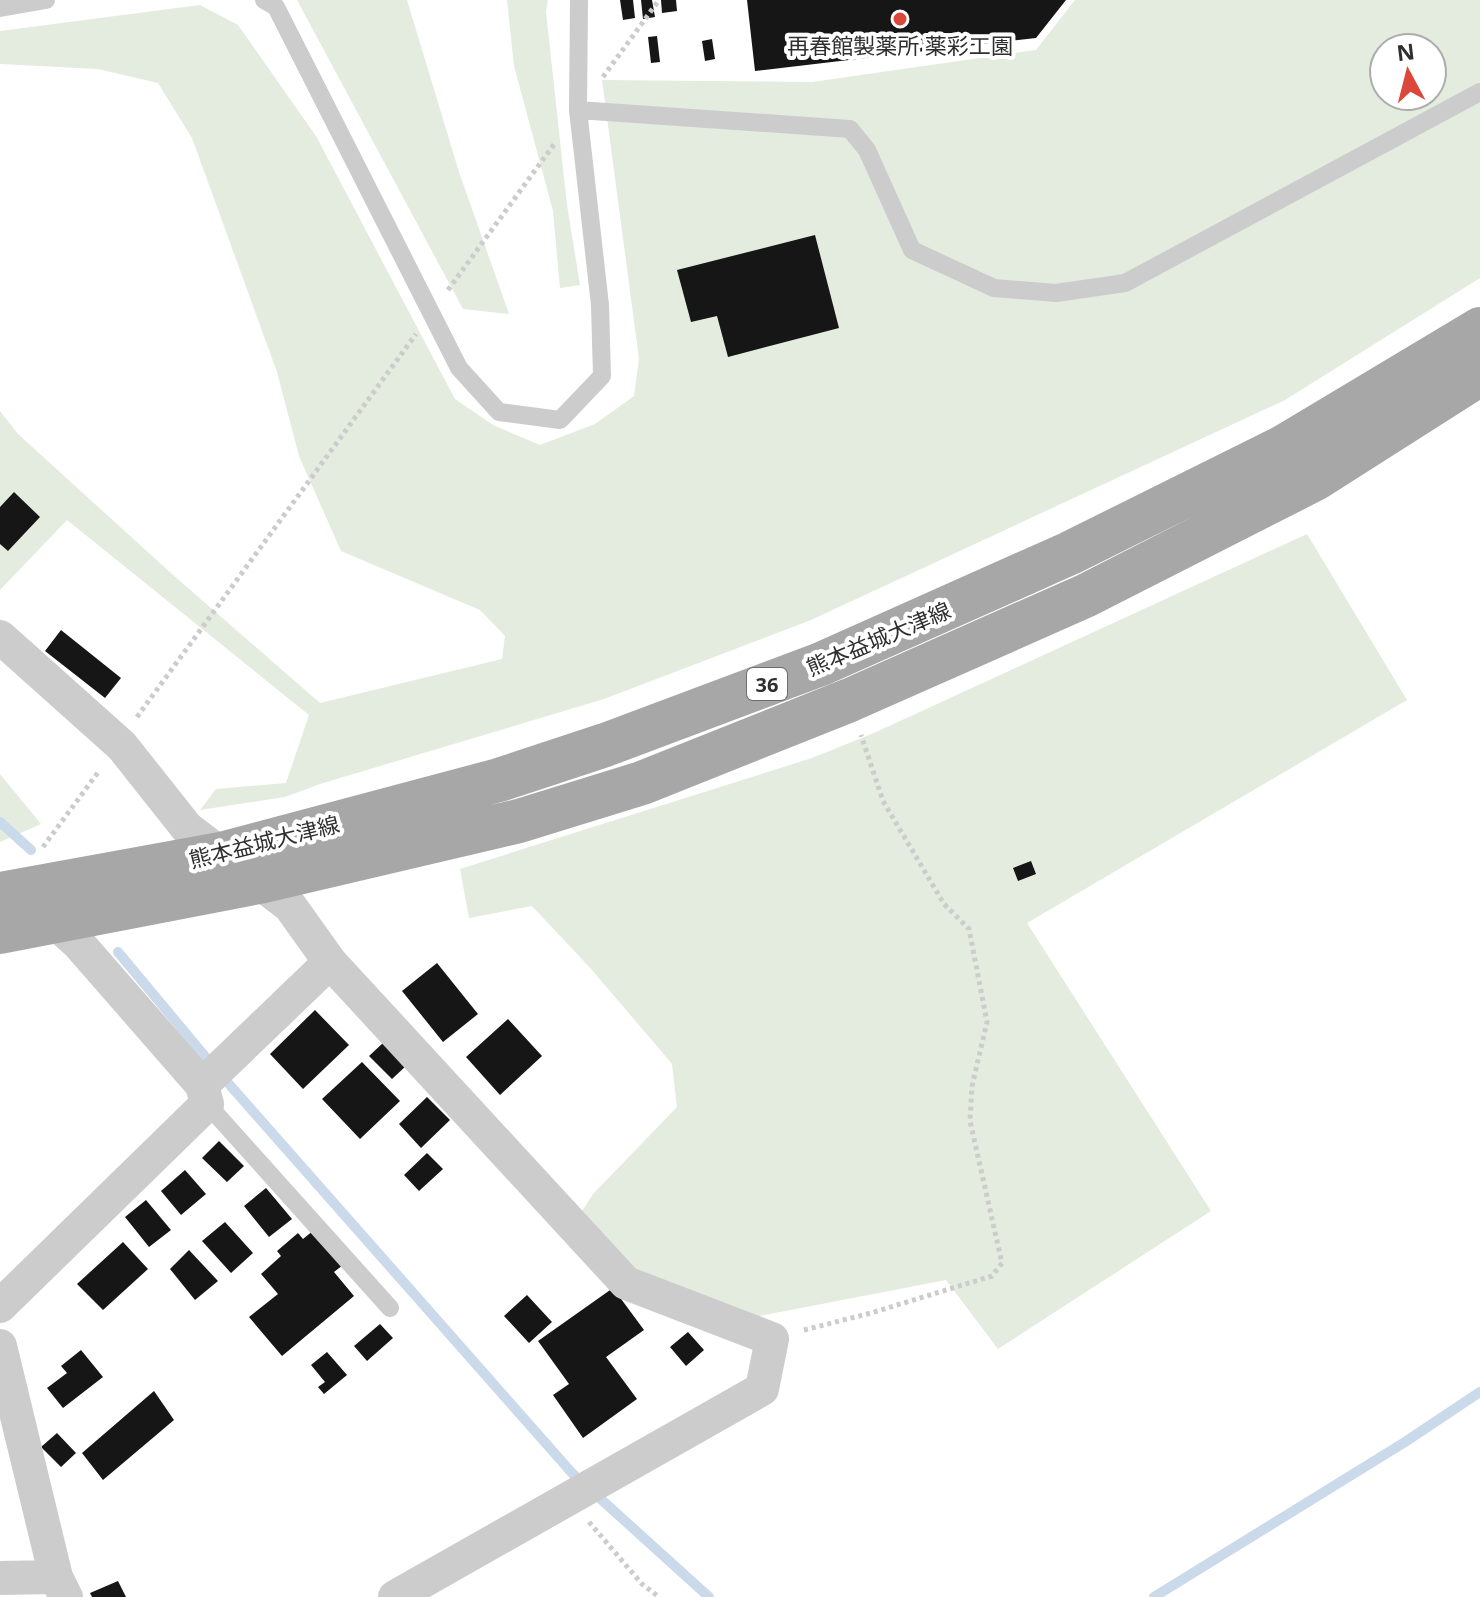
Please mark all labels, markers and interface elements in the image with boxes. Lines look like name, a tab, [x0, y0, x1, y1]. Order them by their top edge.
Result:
marker: 再春館製薬所 薬彩工園	[891, 10, 909, 28]
place label: 再春館製薬所 薬彩工園	[787, 30, 1013, 60]
north arrow	[1368, 32, 1448, 112]
text: N	[1395, 35, 1416, 67]
street label: 熊本益城大津線	[801, 594, 955, 682]
road number: 36	[747, 668, 787, 700]
street label: 熊本益城大津線	[186, 808, 342, 874]

